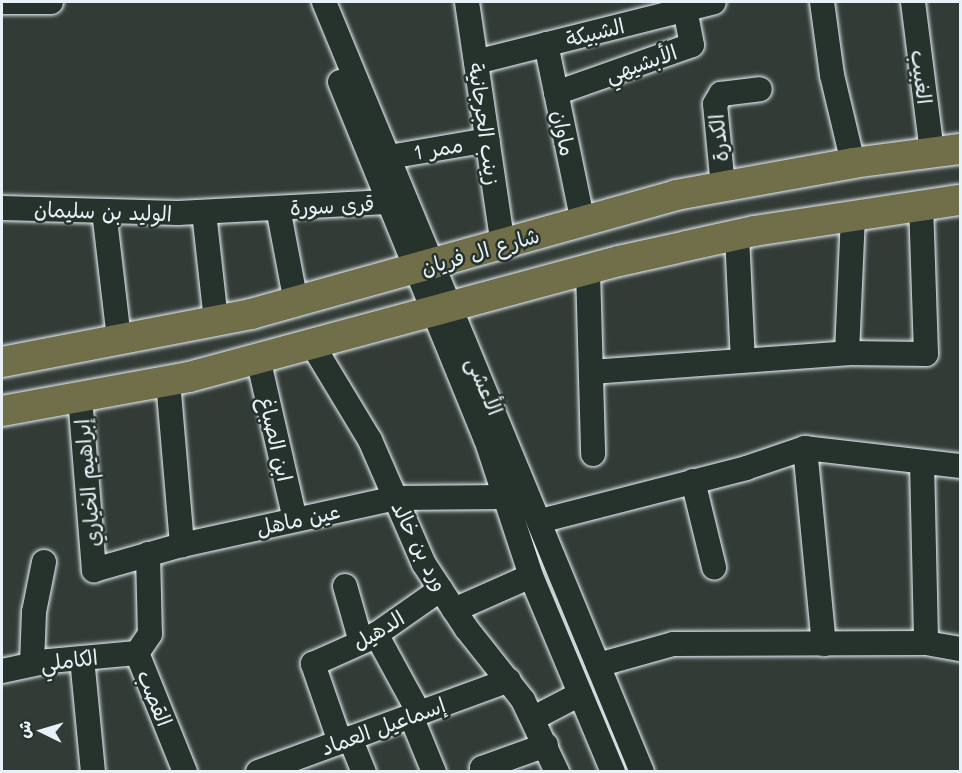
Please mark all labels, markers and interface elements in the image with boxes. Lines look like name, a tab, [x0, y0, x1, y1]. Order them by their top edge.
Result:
street label: الشبيكة	[563, 13, 627, 51]
street label: الأبشيهي	[602, 39, 680, 87]
street label: الغبيب	[906, 48, 938, 106]
street label: زينب الجرجانية	[464, 61, 506, 187]
street label: ماوان	[547, 108, 581, 158]
street label: الكدرة	[703, 113, 733, 163]
street label: ممر 1	[411, 131, 465, 165]
street label: قرى سورة	[289, 190, 375, 220]
street label: الوليد بن سليمان	[34, 196, 172, 226]
street label: شارع ال فريان	[418, 222, 542, 280]
street label: الأعشى	[461, 353, 509, 419]
street label: ابن الصباغ	[254, 394, 298, 484]
street label: إبراهيم الخياري	[69, 418, 105, 548]
street label: ورد بن خالد	[387, 497, 453, 595]
street label: عين ماهل	[254, 498, 342, 540]
street label: الدهيل	[347, 605, 409, 655]
street label: الكاملي	[39, 644, 99, 676]
street label: القصب	[132, 666, 178, 730]
street label: إسماعيل العماد	[317, 692, 449, 760]
north arrow	[12, 701, 72, 761]
text: ش	[12, 720, 35, 739]

